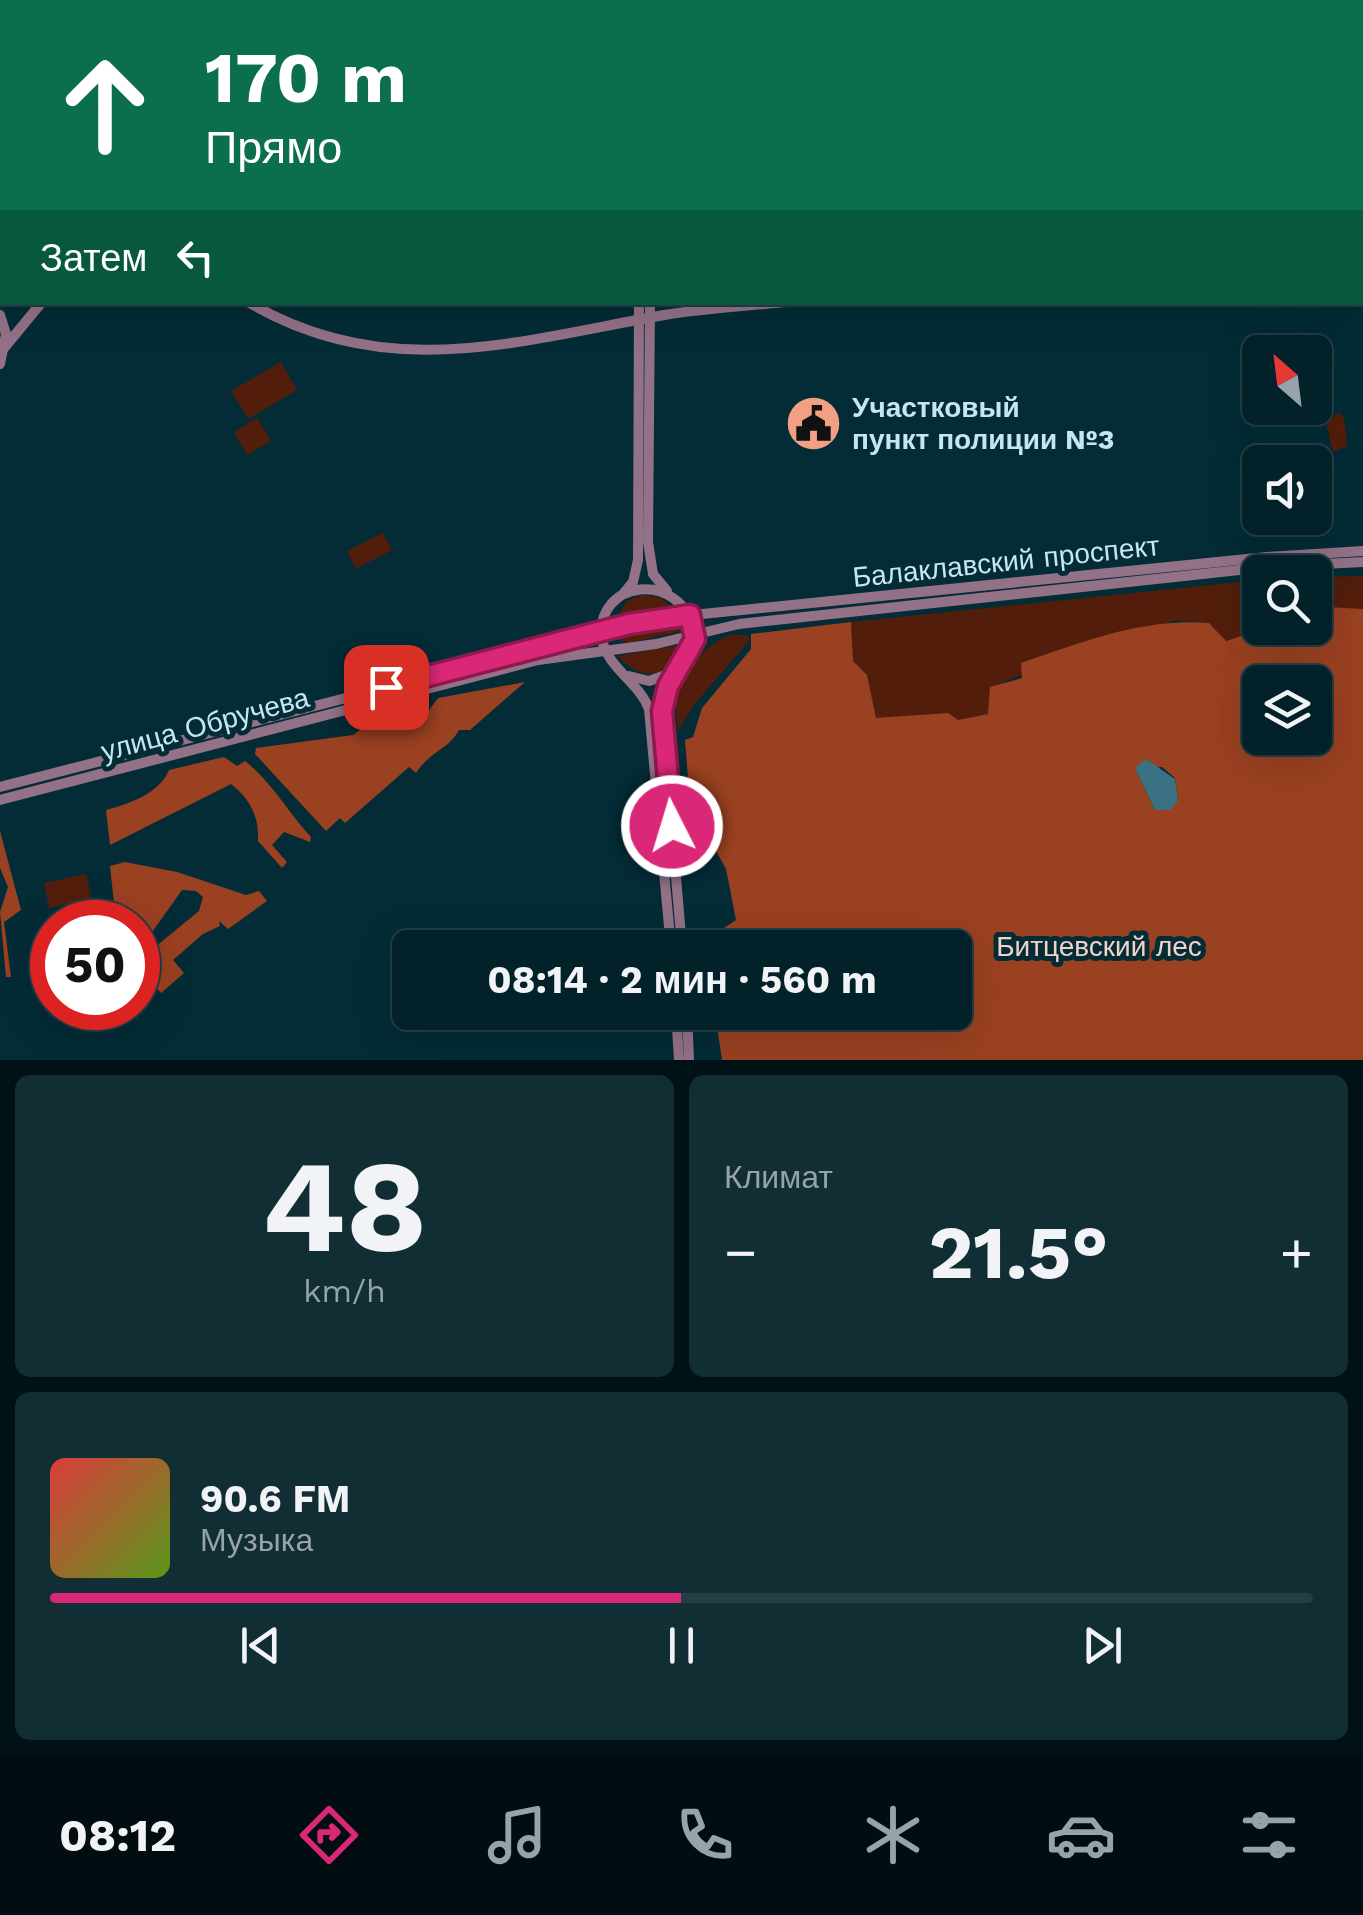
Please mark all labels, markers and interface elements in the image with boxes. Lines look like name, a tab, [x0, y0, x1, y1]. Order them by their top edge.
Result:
text: 170 m	[205, 37, 407, 119]
icon: ahead	[40, 40, 170, 170]
text: Прямо	[205, 121, 342, 174]
icon: left	[168, 230, 223, 285]
text: Затем	[40, 236, 148, 280]
north arrow	[1242, 335, 1332, 425]
map controls	[1242, 335, 1332, 755]
place label: Участковый пункт полиции №3	[852, 391, 1114, 456]
public building icon: Участковый пункт полиции №3	[783, 393, 843, 453]
button: sound	[1242, 445, 1332, 535]
street label: Балаклавский проспект	[851, 529, 1161, 594]
button: search	[1242, 555, 1332, 645]
pin	[344, 645, 429, 730]
icon: arrive	[359, 660, 414, 715]
button: layers	[1242, 665, 1332, 755]
street label: улица Обручева	[98, 681, 313, 768]
position arrow	[620, 774, 724, 878]
speed limit sign: 50	[30, 900, 160, 1030]
park label: Битцевский лес	[996, 930, 1202, 963]
text: 08:14 · 2 мин · 560 m	[487, 958, 877, 1002]
text: 48	[262, 1130, 427, 1283]
text: Климат	[724, 1158, 833, 1196]
text: 21.5°	[929, 1208, 1108, 1296]
text: −	[724, 1220, 757, 1284]
text: +	[1280, 1220, 1313, 1284]
text: km/h	[303, 1272, 386, 1310]
text: 90.6 FM	[200, 1477, 350, 1521]
text: Музыка	[200, 1521, 313, 1559]
icon: previous	[233, 1618, 288, 1673]
icon: pause	[654, 1618, 709, 1673]
icon: next	[1075, 1618, 1130, 1673]
icon: directions	[294, 1800, 364, 1870]
icon: music	[482, 1800, 552, 1870]
icon: phone	[670, 1800, 740, 1870]
icon: climate	[858, 1800, 928, 1870]
icon: car	[1046, 1800, 1116, 1870]
icon: filters	[1234, 1800, 1304, 1870]
text: 08:12	[59, 1809, 176, 1862]

